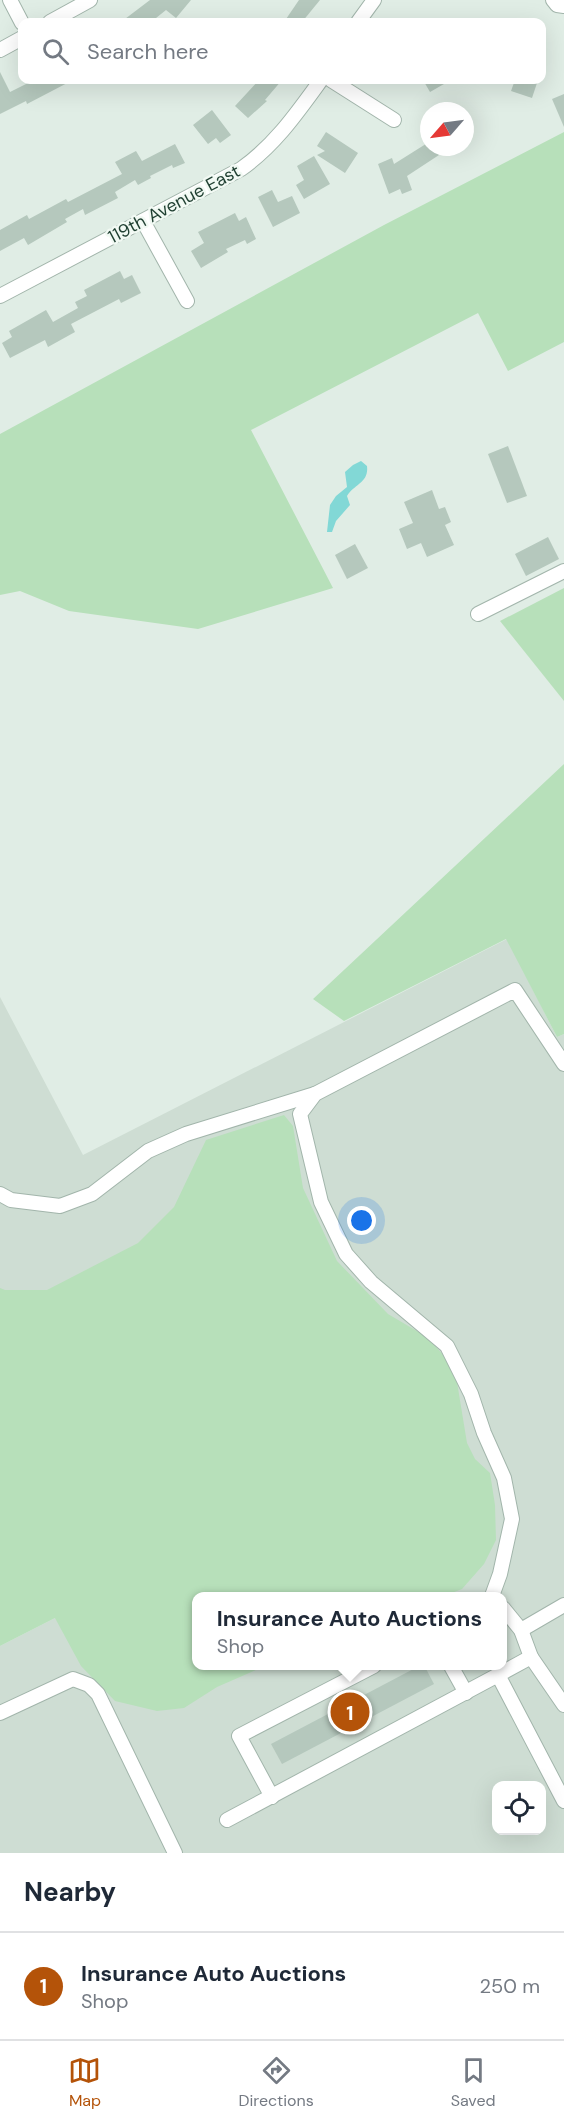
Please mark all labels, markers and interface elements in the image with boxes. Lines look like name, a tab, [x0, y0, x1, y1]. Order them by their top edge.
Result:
search box	[18, 18, 546, 84]
icon: search	[39, 35, 72, 68]
text: Search here	[87, 37, 208, 66]
north arrow	[420, 102, 474, 156]
street label: 119th Avenue East	[104, 159, 244, 249]
your location	[347, 1206, 376, 1235]
popup	[192, 1592, 507, 1670]
text: Insurance Auto Auctions	[217, 1604, 482, 1633]
text: Shop	[217, 1633, 264, 1659]
pin: 1	[330, 1690, 370, 1734]
map controls	[492, 1781, 546, 1835]
button: locate	[492, 1781, 546, 1835]
text: Nearby	[24, 1875, 116, 1909]
text: Insurance Auto Auctions	[81, 1959, 346, 1988]
text: 1	[40, 1973, 47, 1999]
text: 250 m	[479, 1973, 540, 1999]
text: Shop	[81, 1988, 128, 2014]
tab: Map	[68, 2054, 101, 2111]
tab: Directions	[238, 2054, 314, 2111]
tab: Saved	[451, 2054, 496, 2111]

